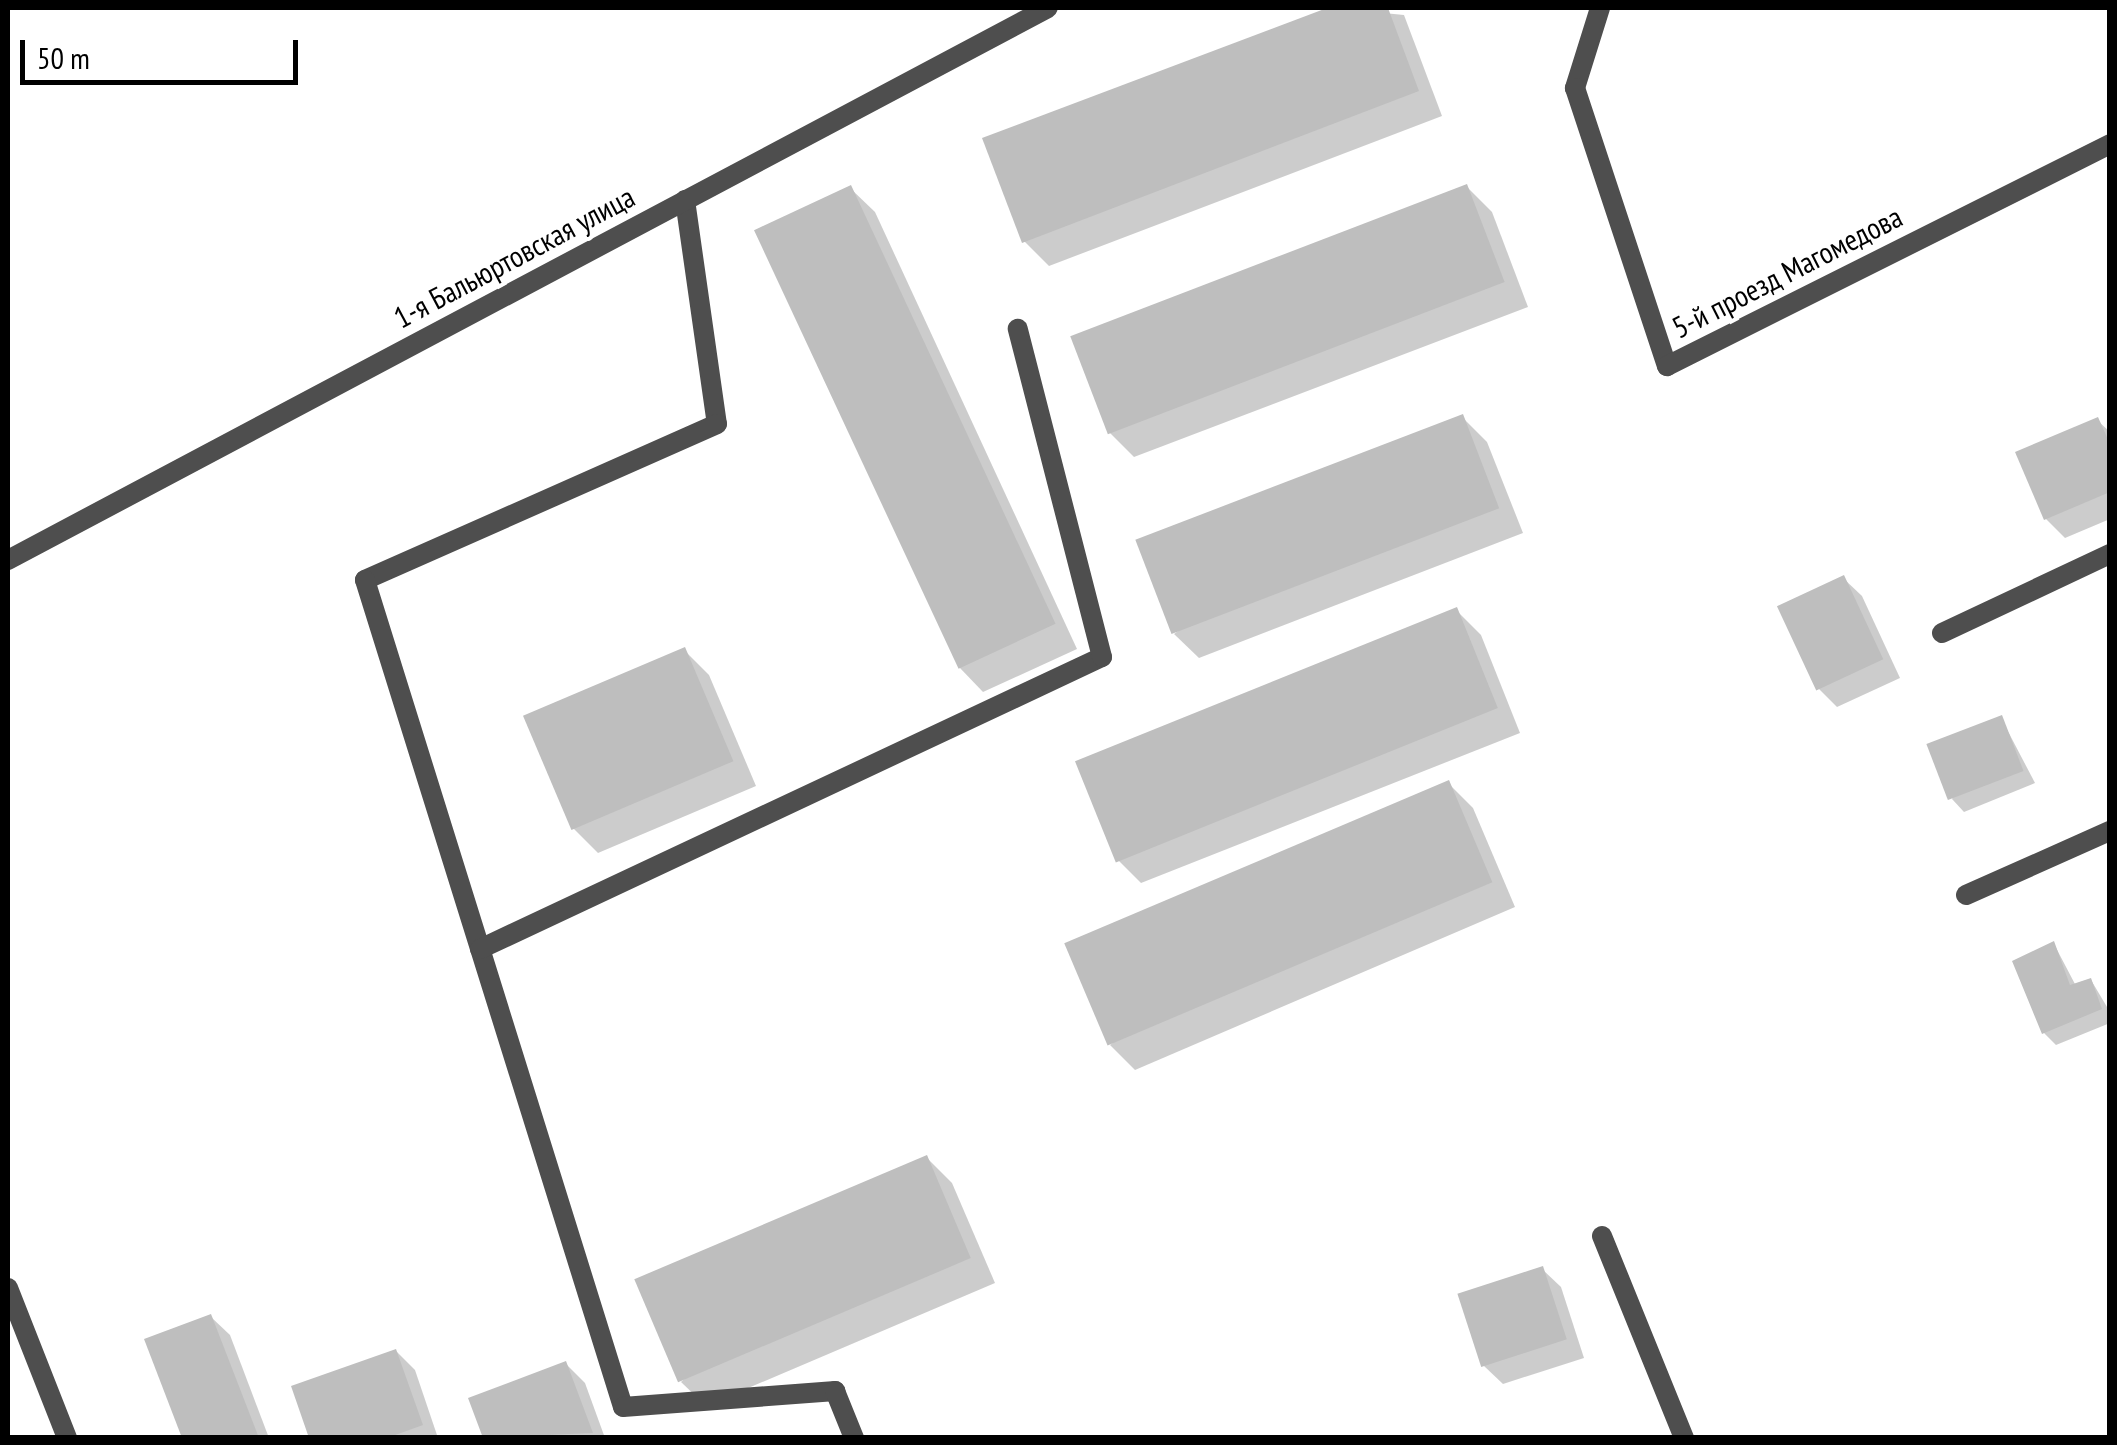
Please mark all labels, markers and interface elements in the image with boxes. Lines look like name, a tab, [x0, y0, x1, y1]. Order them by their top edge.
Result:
scale bar	[25, 20, 302, 82]
text: 50 m	[37, 38, 90, 77]
street label: 1-я Бальюртовская улица	[388, 178, 640, 336]
street label: 5-й проезд Магомедова	[1666, 198, 1908, 346]

